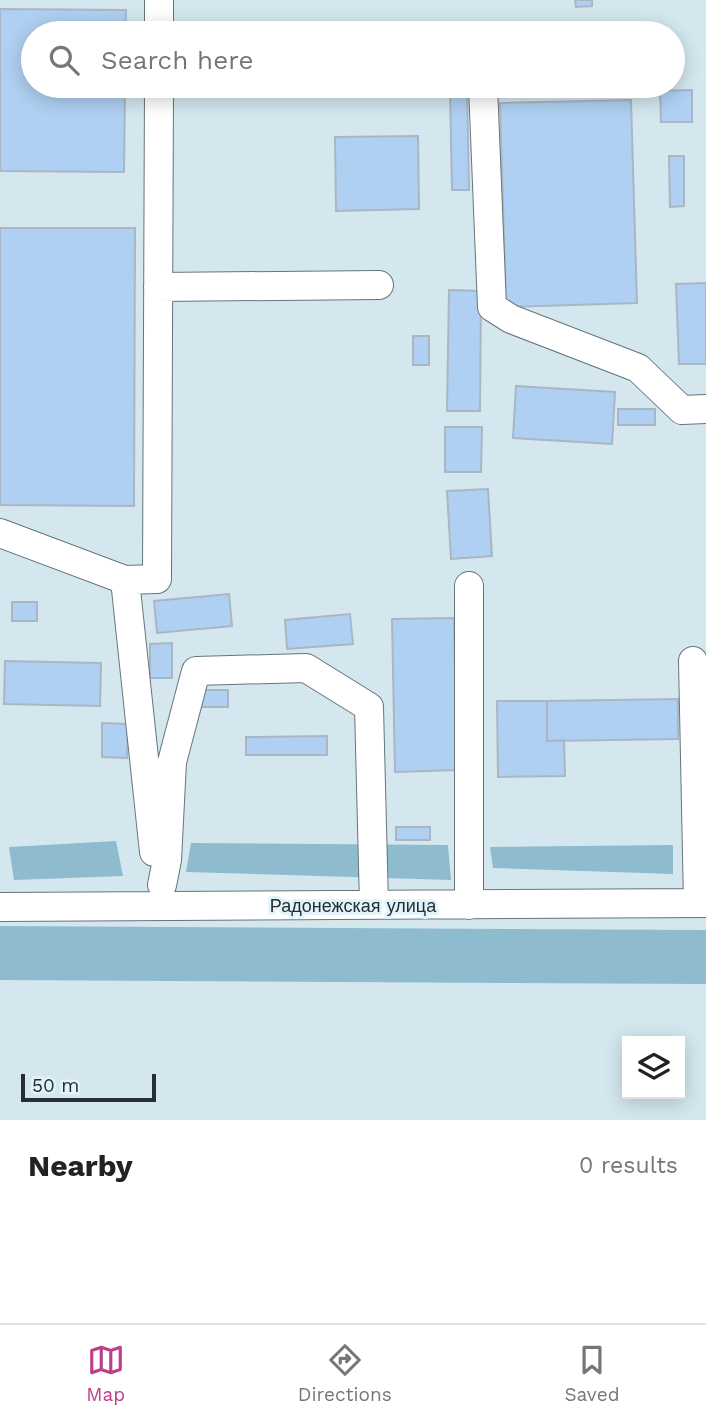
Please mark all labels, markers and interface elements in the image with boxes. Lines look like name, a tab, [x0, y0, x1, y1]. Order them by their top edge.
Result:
search box	[21, 21, 685, 98]
icon: search	[45, 41, 83, 79]
text: Search here	[101, 45, 253, 75]
street label: Радонежская улица	[270, 895, 437, 916]
map controls	[622, 1036, 685, 1099]
button: layers	[622, 1036, 685, 1099]
scale bar	[21, 1071, 156, 1103]
text: 50 m	[32, 1074, 79, 1097]
text: Nearby	[28, 1148, 133, 1183]
text: 0 results	[579, 1152, 678, 1179]
tab: Map	[86, 1341, 125, 1406]
tab: Directions	[298, 1341, 392, 1406]
tab: Saved	[564, 1341, 620, 1406]

